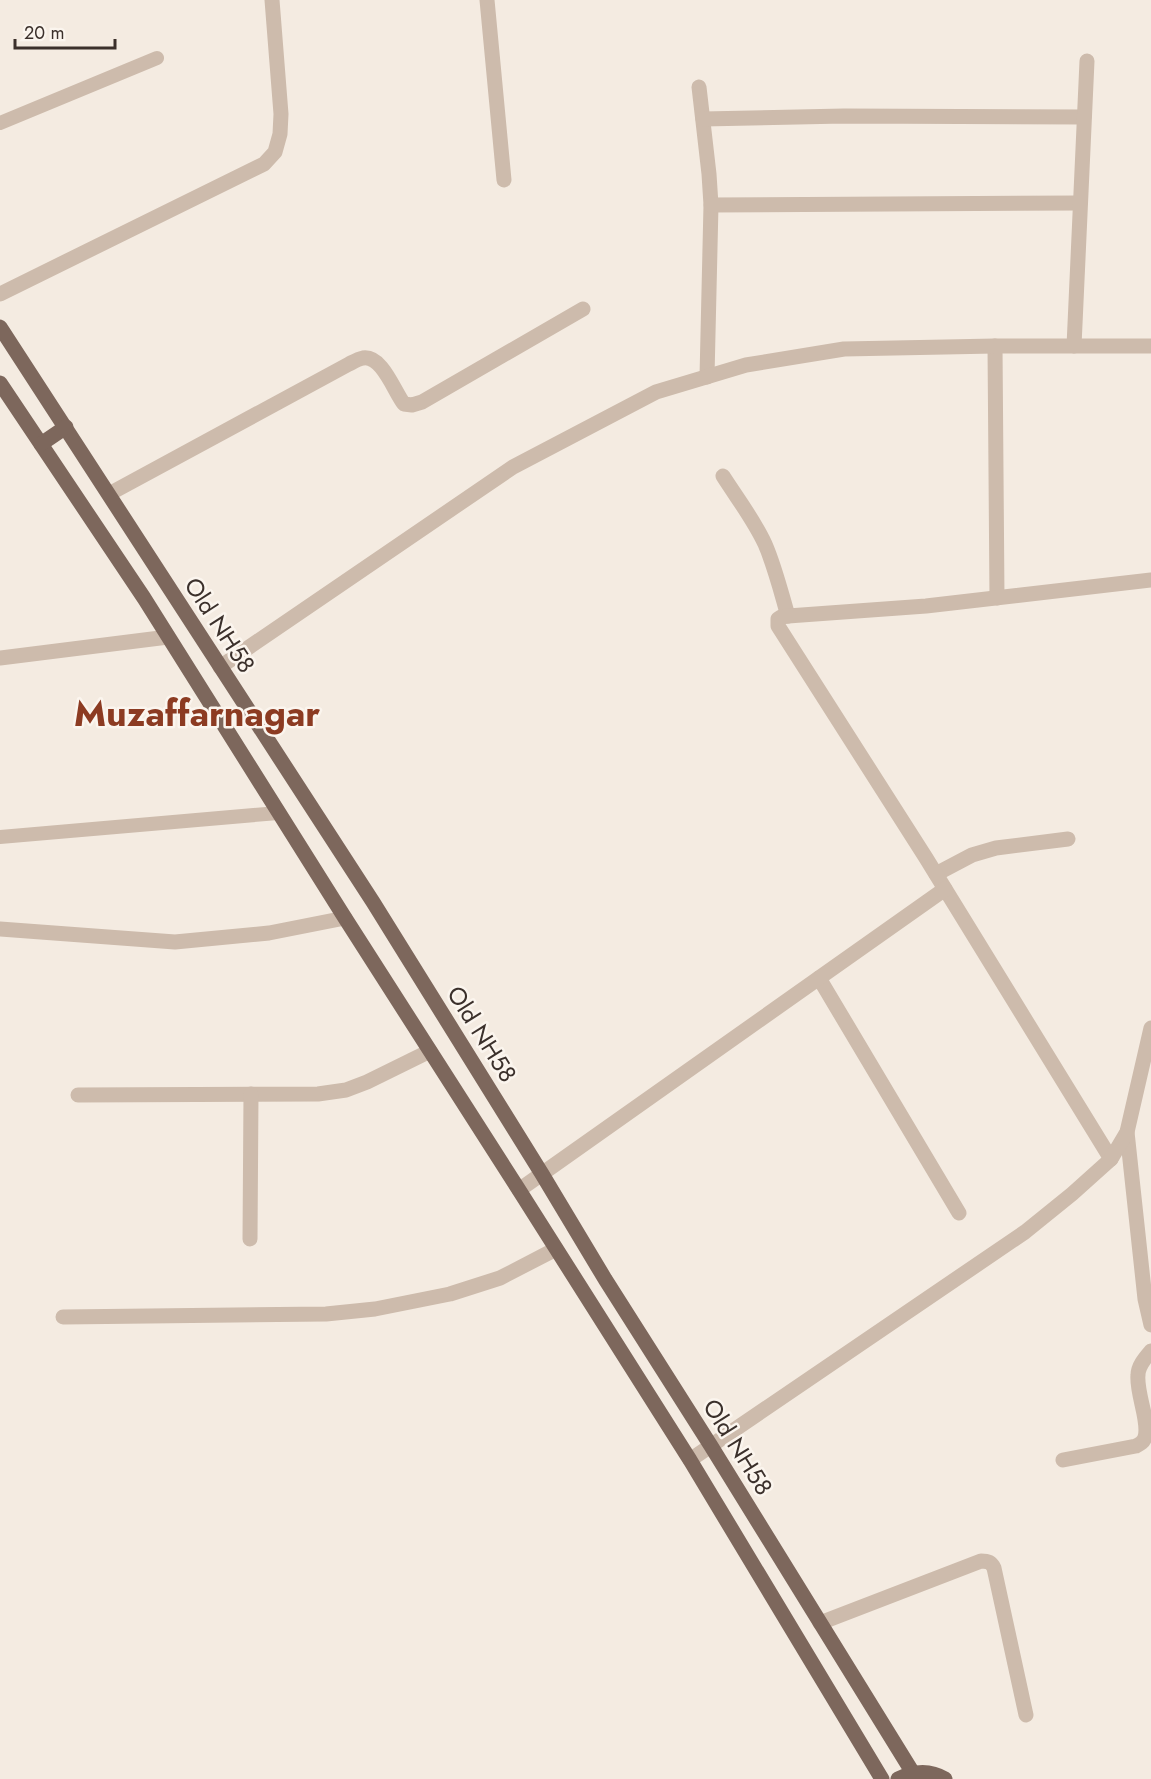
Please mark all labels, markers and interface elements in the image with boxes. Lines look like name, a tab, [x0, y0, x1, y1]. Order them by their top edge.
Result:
scale bar	[15, 12, 116, 50]
text: 20 m	[24, 20, 64, 46]
street label: Old NH58	[176, 570, 264, 680]
district label: Muzaffarnagar	[74, 687, 320, 739]
street label: Old NH58	[439, 979, 525, 1089]
street label: Old NH58	[695, 1392, 781, 1502]

